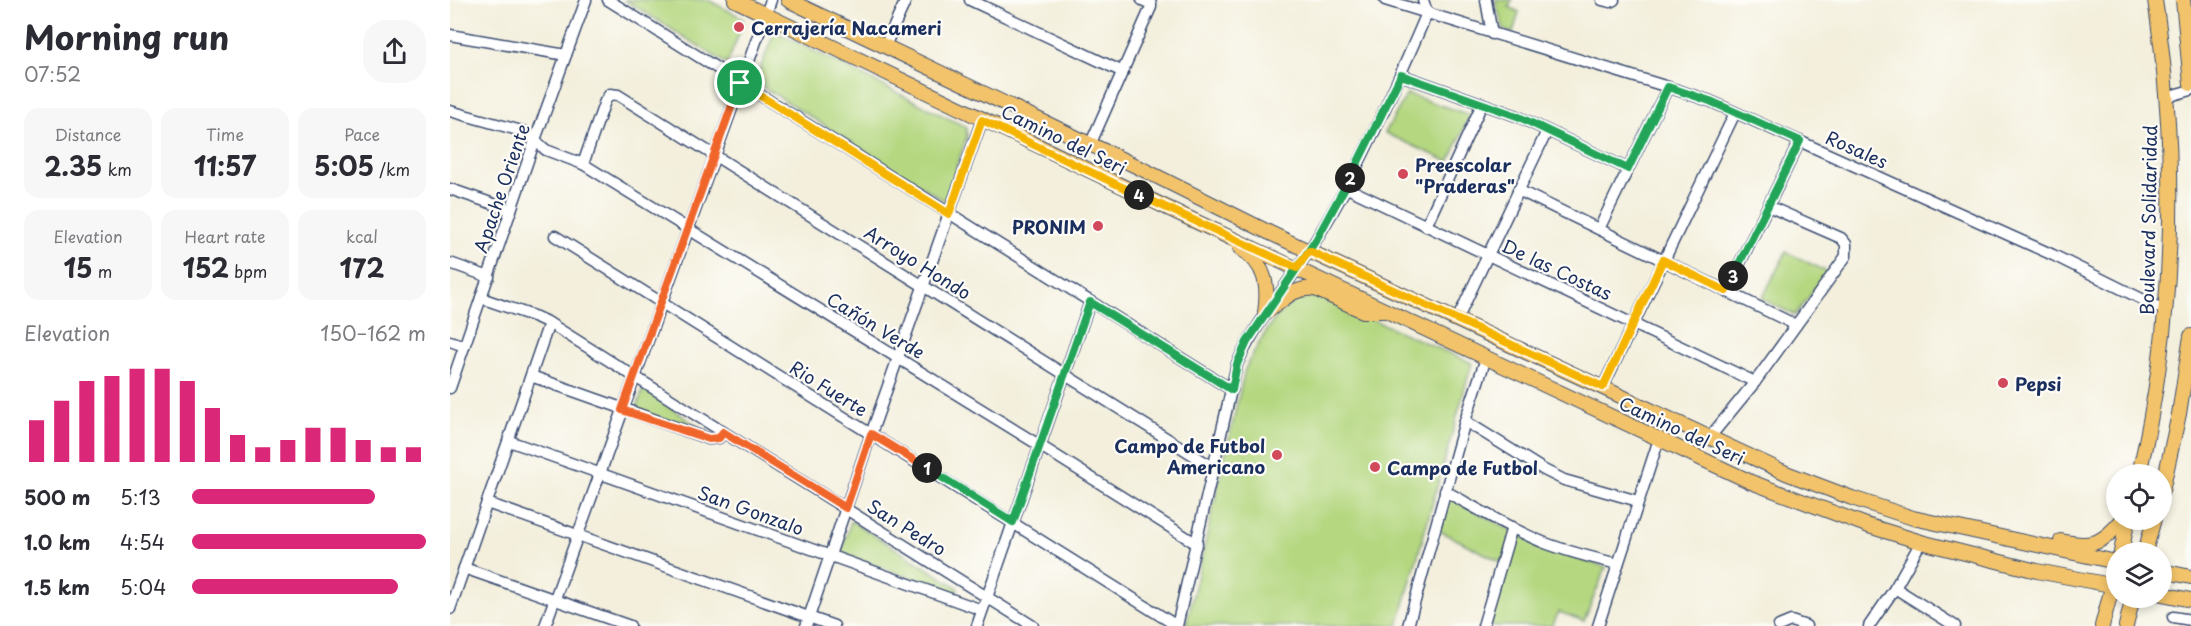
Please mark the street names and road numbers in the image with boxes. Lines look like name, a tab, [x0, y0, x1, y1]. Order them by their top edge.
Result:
street label: Camino del Seri	[997, 97, 1131, 181]
street label: Apache Oriente	[466, 120, 536, 256]
street label: Rosales	[1822, 123, 1892, 175]
street label: Boulevard Solidaridad	[2133, 125, 2163, 315]
street label: Arroyo Hondo	[859, 218, 977, 306]
street label: De las Costas	[1498, 232, 1616, 306]
street label: Cañón Verde	[822, 285, 930, 365]
street label: Rio Fuerte	[785, 353, 873, 423]
street label: Camino del Seri	[1615, 389, 1749, 471]
street label: San Gonzalo	[694, 478, 808, 542]
street label: San Pedro	[862, 492, 952, 562]

